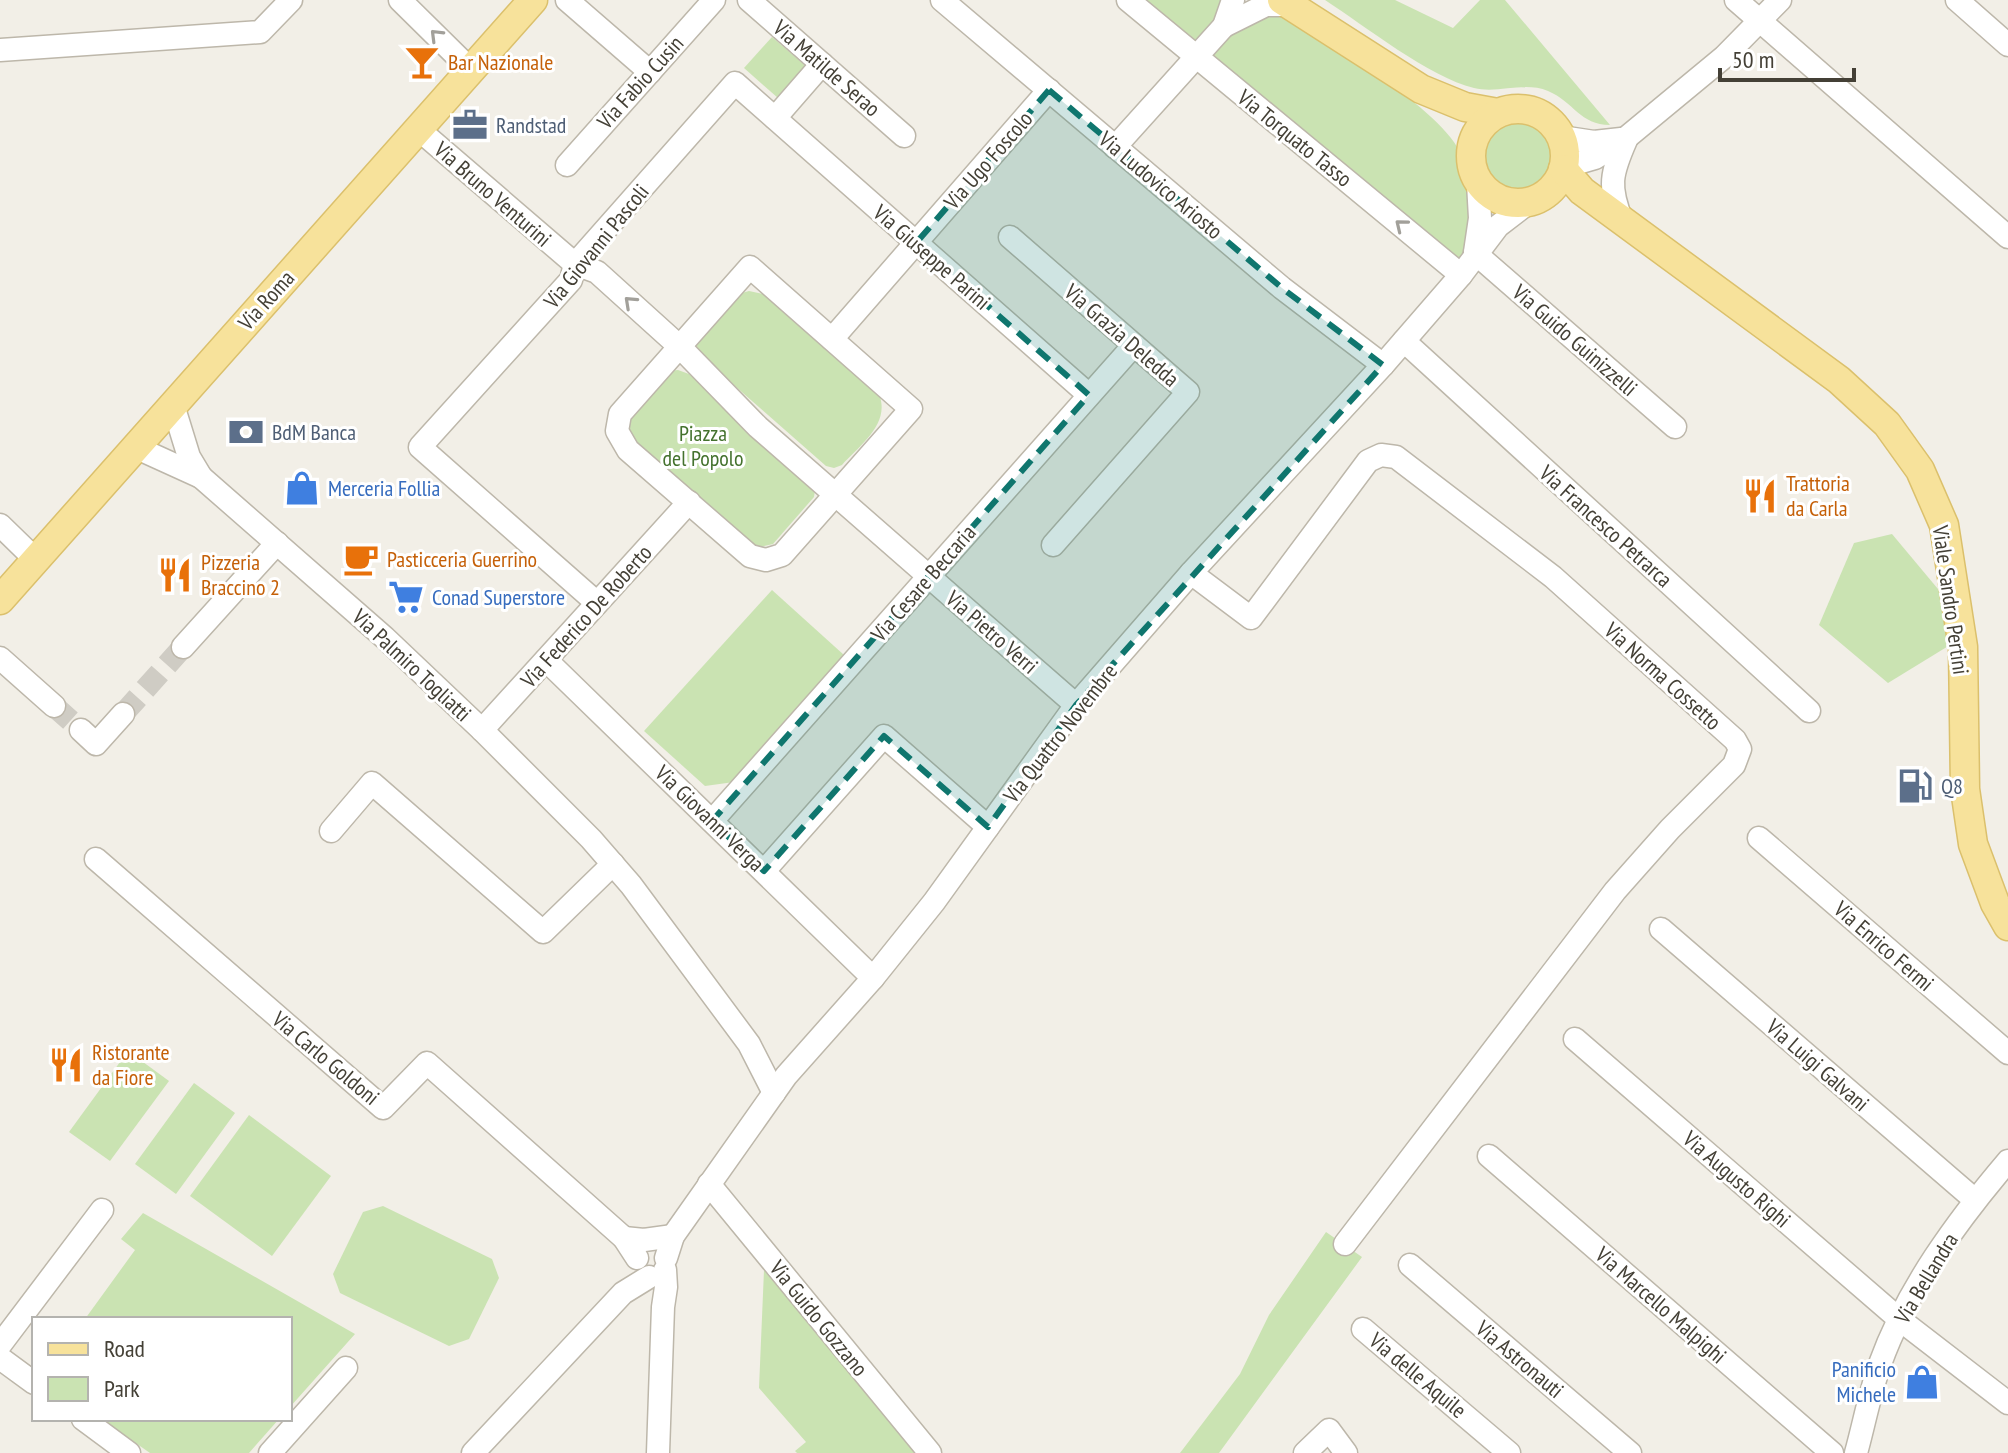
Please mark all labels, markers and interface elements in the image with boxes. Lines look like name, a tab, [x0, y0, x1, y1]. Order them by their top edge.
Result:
street label: Via Matilde Serao	[767, 13, 886, 122]
one-way arrow	[430, 30, 445, 44]
street label: Via Fabio Cusin	[590, 30, 689, 135]
scale bar	[1720, 32, 1854, 82]
bar icon: Bar Nazionale	[403, 43, 441, 81]
text: 50 m	[1732, 44, 1774, 75]
place label: Bar Nazionale	[448, 48, 553, 76]
street label: Via Torquato Tasso	[1231, 83, 1358, 193]
street label: Via Ugo Foscolo	[937, 105, 1038, 216]
office icon: Randstad	[451, 106, 489, 144]
place label: Randstad	[496, 111, 566, 139]
street label: Via Ludovico Ariosto	[1092, 124, 1229, 245]
street label: Via Bruno Venturini	[428, 135, 557, 253]
street label: Via Giovanni Pascoli	[537, 178, 655, 315]
street label: Via Giuseppe Parini	[867, 198, 996, 316]
one-way arrow	[1396, 220, 1411, 235]
street label: Via Roma	[231, 264, 300, 336]
street label: Via Grazia Deledda	[1058, 277, 1185, 392]
street label: Via Guido Guinizzelli	[1506, 277, 1643, 402]
one-way arrow	[624, 297, 639, 311]
bank icon: BdM Banca	[227, 413, 265, 451]
place label: BdM Banca	[272, 418, 356, 446]
park label: Piazza del Popolo	[663, 419, 743, 472]
street label: Via Francesco Petrarca	[1533, 458, 1678, 593]
shop icon: Merceria Follia	[283, 469, 321, 507]
place label: Trattoria da Carla	[1786, 469, 1850, 522]
place label: Merceria Follia	[328, 474, 440, 502]
restaurant icon: Trattoria da Carla	[1741, 477, 1779, 515]
street label: Via Cesare Beccaria	[864, 519, 981, 648]
street label: Viale Sandro Pertini	[1927, 523, 1975, 676]
street label: Via Federico De Roberto	[514, 539, 658, 694]
cafe icon: Pasticceria Guerrino	[342, 540, 380, 578]
place label: Pasticceria Guerrino	[387, 545, 537, 573]
place label: Pizzeria Braccino 2	[201, 548, 280, 601]
restaurant icon: Pizzeria Braccino 2	[156, 556, 194, 594]
supermarket icon: Conad Superstore	[387, 578, 425, 616]
place label: Conad Superstore	[432, 583, 565, 611]
street label: Via Pietro Verri	[939, 584, 1044, 680]
street label: Via Palmiro Togliatti	[346, 602, 477, 727]
street label: Via Norma Cossetto	[1598, 615, 1727, 736]
street label: Via Quattro Novembre	[996, 658, 1123, 809]
street label: Via Giovanni Verga	[649, 758, 771, 877]
fuel station icon: Q8	[1896, 767, 1934, 805]
place label: Q8	[1941, 772, 1963, 800]
street label: Via Enrico Fermi	[1828, 894, 1940, 997]
street label: Via Carlo Goldoni	[266, 1004, 385, 1111]
street label: Via Luigi Galvani	[1760, 1012, 1875, 1117]
place label: Ristorante da Fiore	[92, 1038, 170, 1091]
restaurant icon: Ristorante da Fiore	[47, 1046, 85, 1084]
street label: Via Augusto Righi	[1677, 1124, 1797, 1233]
street label: Via Bellandra	[1887, 1228, 1964, 1329]
street label: Via Marcello Malpighi	[1589, 1240, 1732, 1370]
street label: Via Guido Gozzano	[763, 1254, 874, 1382]
street label: Via Astronauti	[1470, 1314, 1570, 1404]
legend	[32, 1317, 292, 1421]
street label: Via delle Aquile	[1363, 1325, 1472, 1424]
text: Road	[104, 1333, 145, 1364]
place label: Panificio Michele	[1832, 1355, 1896, 1408]
shop icon: Panificio Michele	[1903, 1363, 1941, 1401]
text: Park	[104, 1373, 140, 1404]

